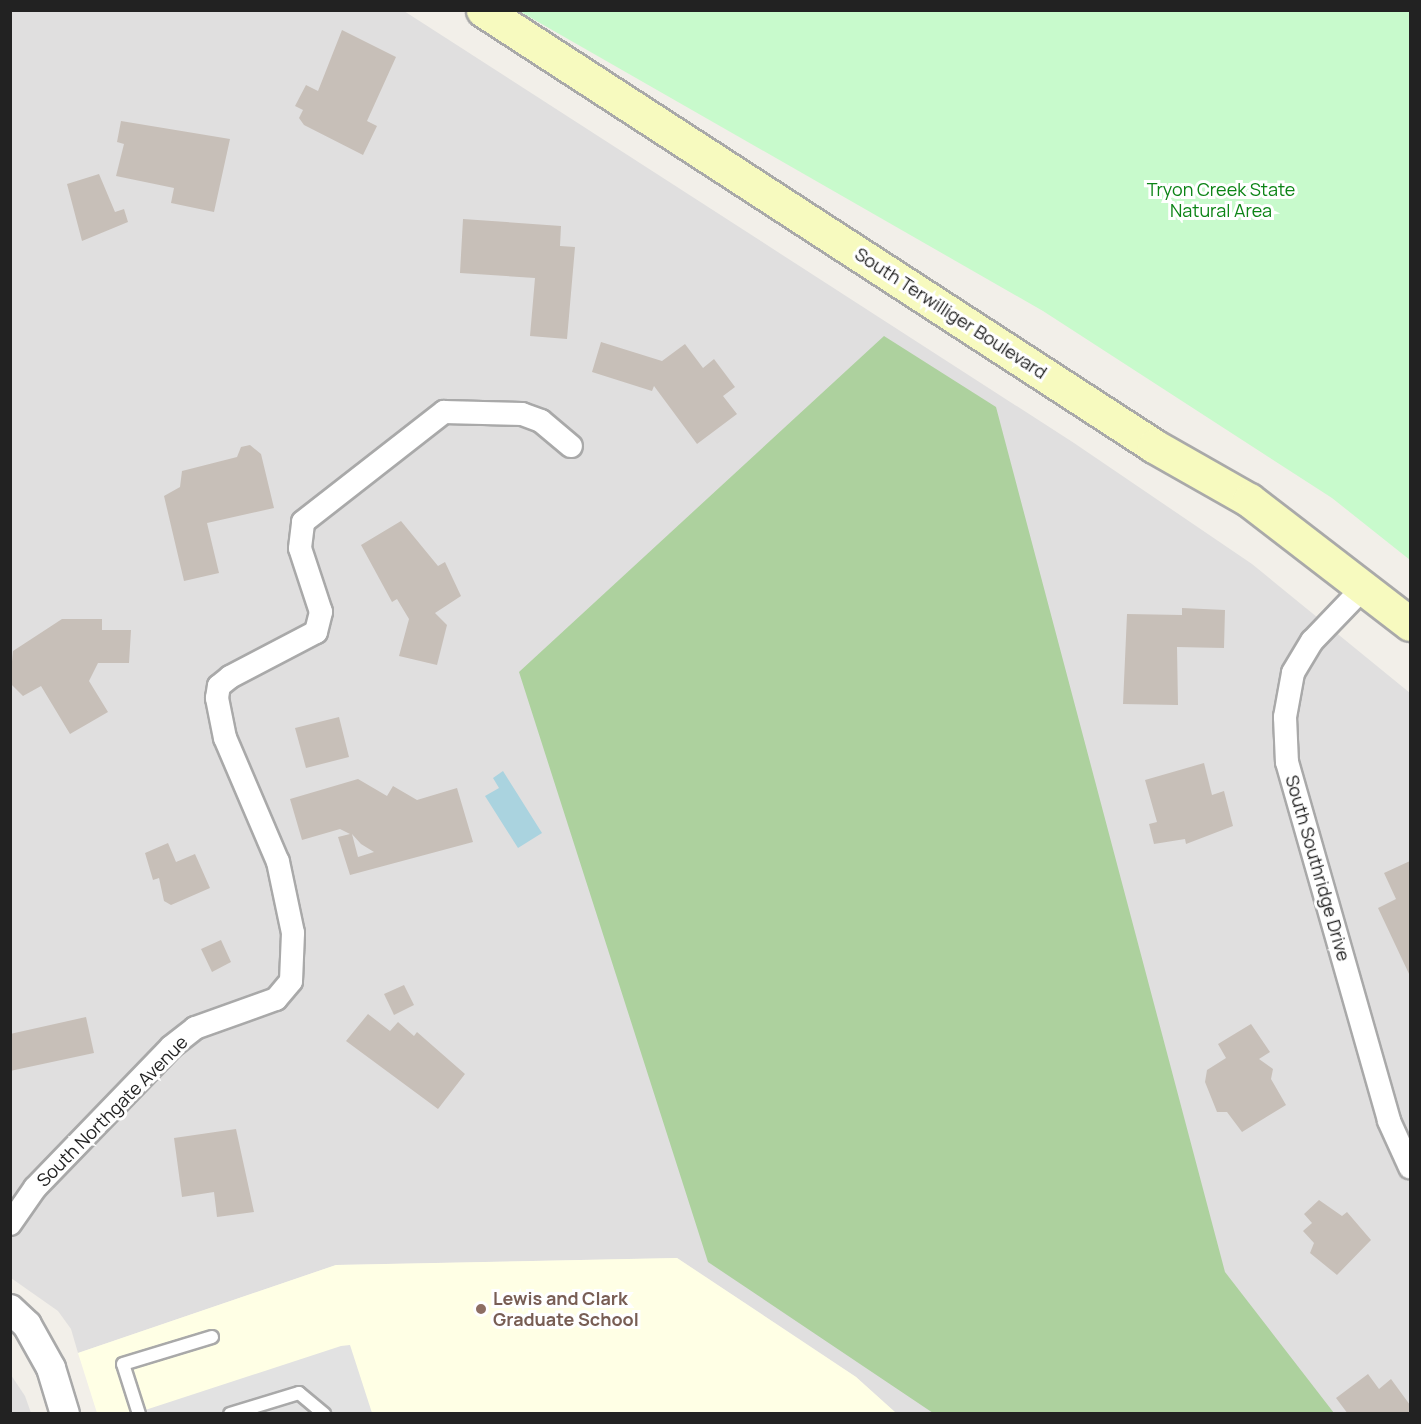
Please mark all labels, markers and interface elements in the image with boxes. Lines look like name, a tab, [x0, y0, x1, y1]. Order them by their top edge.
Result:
park label: Tryon Creek State Natural Area	[1147, 179, 1295, 222]
street label: South Terwilliger Boulevard	[851, 243, 1051, 383]
street label: South Southridge Drive	[1281, 773, 1355, 963]
street label: South Northgate Avenue	[32, 1031, 192, 1191]
place label: Lewis and Clark Graduate School	[493, 1288, 639, 1330]
marker: Lewis and Clark Graduate School	[474, 1302, 488, 1316]

